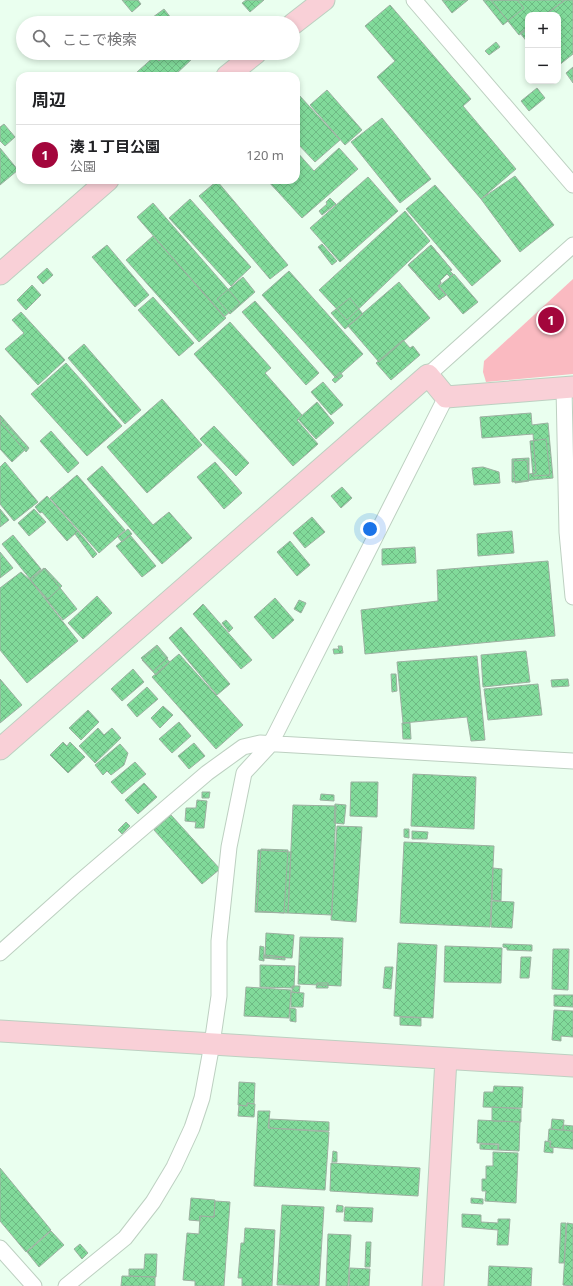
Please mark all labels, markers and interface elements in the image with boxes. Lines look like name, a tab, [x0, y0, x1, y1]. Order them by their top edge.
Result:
map controls	[525, 12, 561, 84]
button: +	[525, 12, 561, 48]
search box	[16, 16, 300, 60]
icon: search	[30, 27, 52, 49]
text: ここで検索	[62, 29, 137, 49]
button: −	[525, 48, 561, 84]
text: 周辺	[32, 88, 66, 111]
text: 湊１丁目公園	[70, 136, 160, 156]
text: 1	[41, 146, 49, 164]
text: 120 m	[246, 146, 284, 164]
text: 公園	[70, 157, 96, 175]
pin: 1	[538, 305, 564, 335]
your location	[360, 519, 380, 539]

